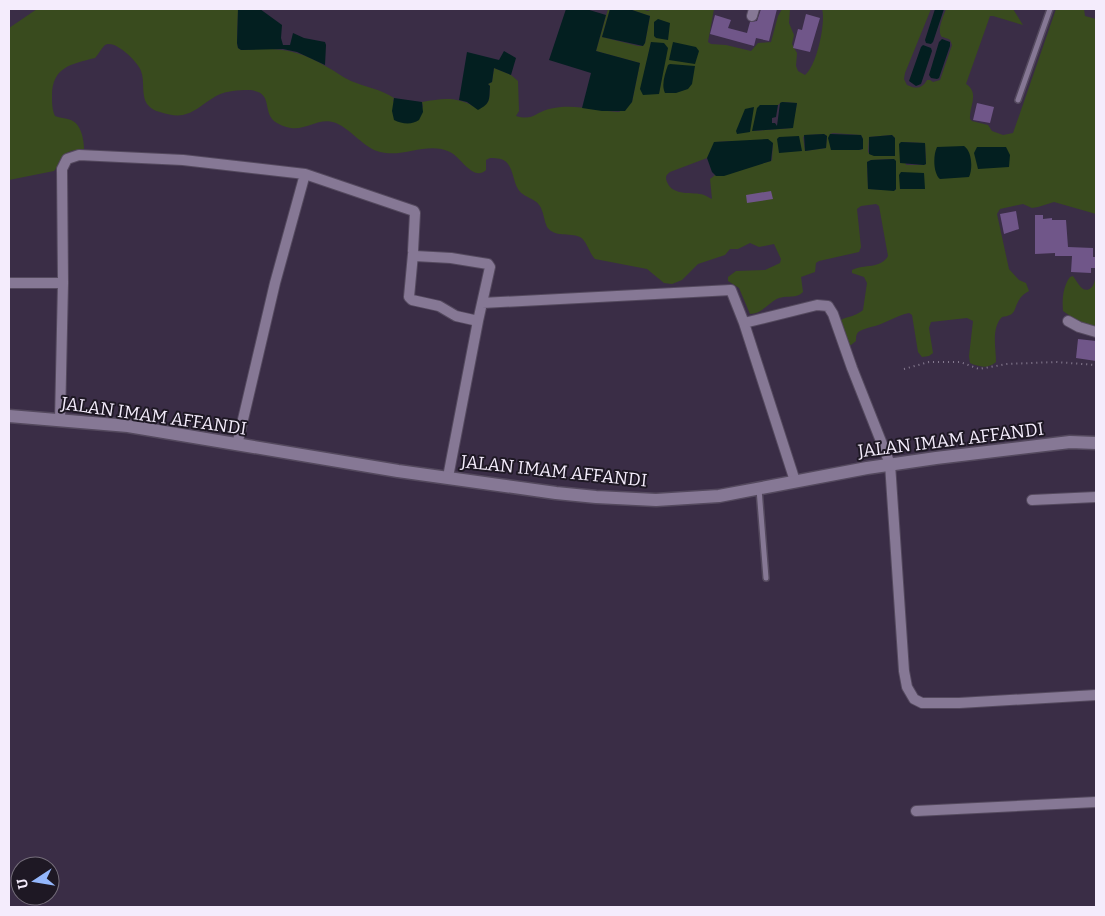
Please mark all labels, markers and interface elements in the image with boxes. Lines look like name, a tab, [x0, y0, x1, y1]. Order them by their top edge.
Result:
street label: JALAN IMAM AFFANDI	[59, 392, 248, 440]
street label: JALAN IMAM AFFANDI	[856, 418, 1045, 462]
street label: JALAN IMAM AFFANDI	[459, 450, 648, 492]
north arrow	[10, 856, 60, 906]
text: U	[13, 876, 32, 890]

